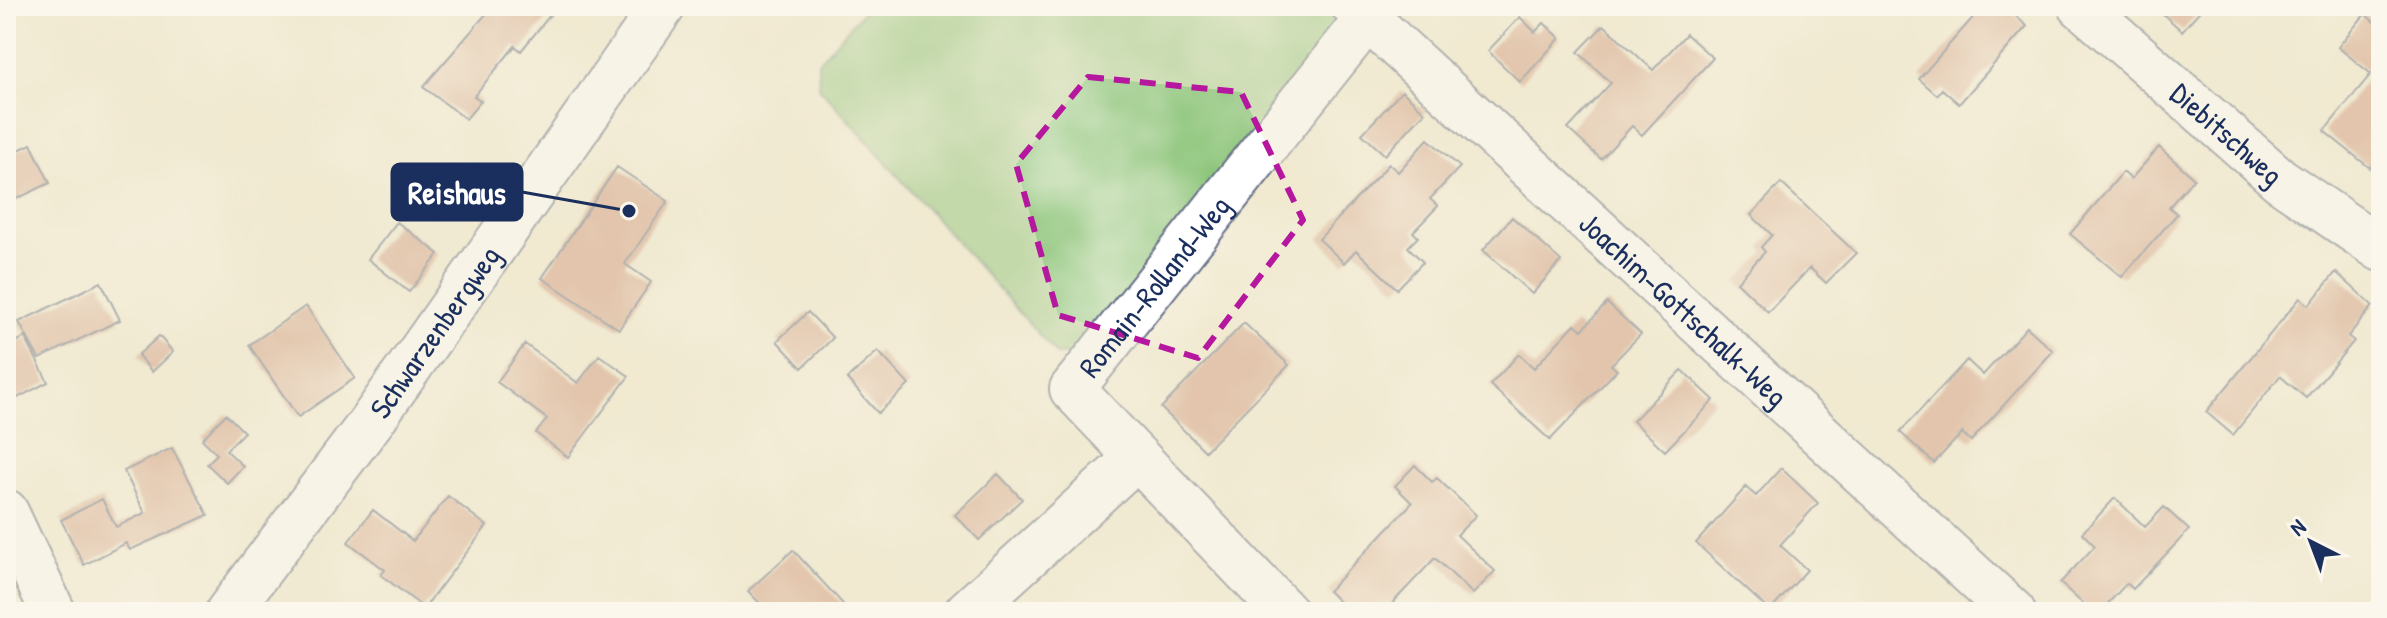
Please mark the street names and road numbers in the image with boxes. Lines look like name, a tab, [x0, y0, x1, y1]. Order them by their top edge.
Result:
street label: Diebitschweg	[2162, 73, 2292, 194]
street label: Romain-Rolland-Weg	[1069, 187, 1239, 385]
street label: Joachim-Gottschalk-Weg	[1571, 203, 1797, 415]
street label: Schwarzenbergweg	[360, 238, 509, 426]

